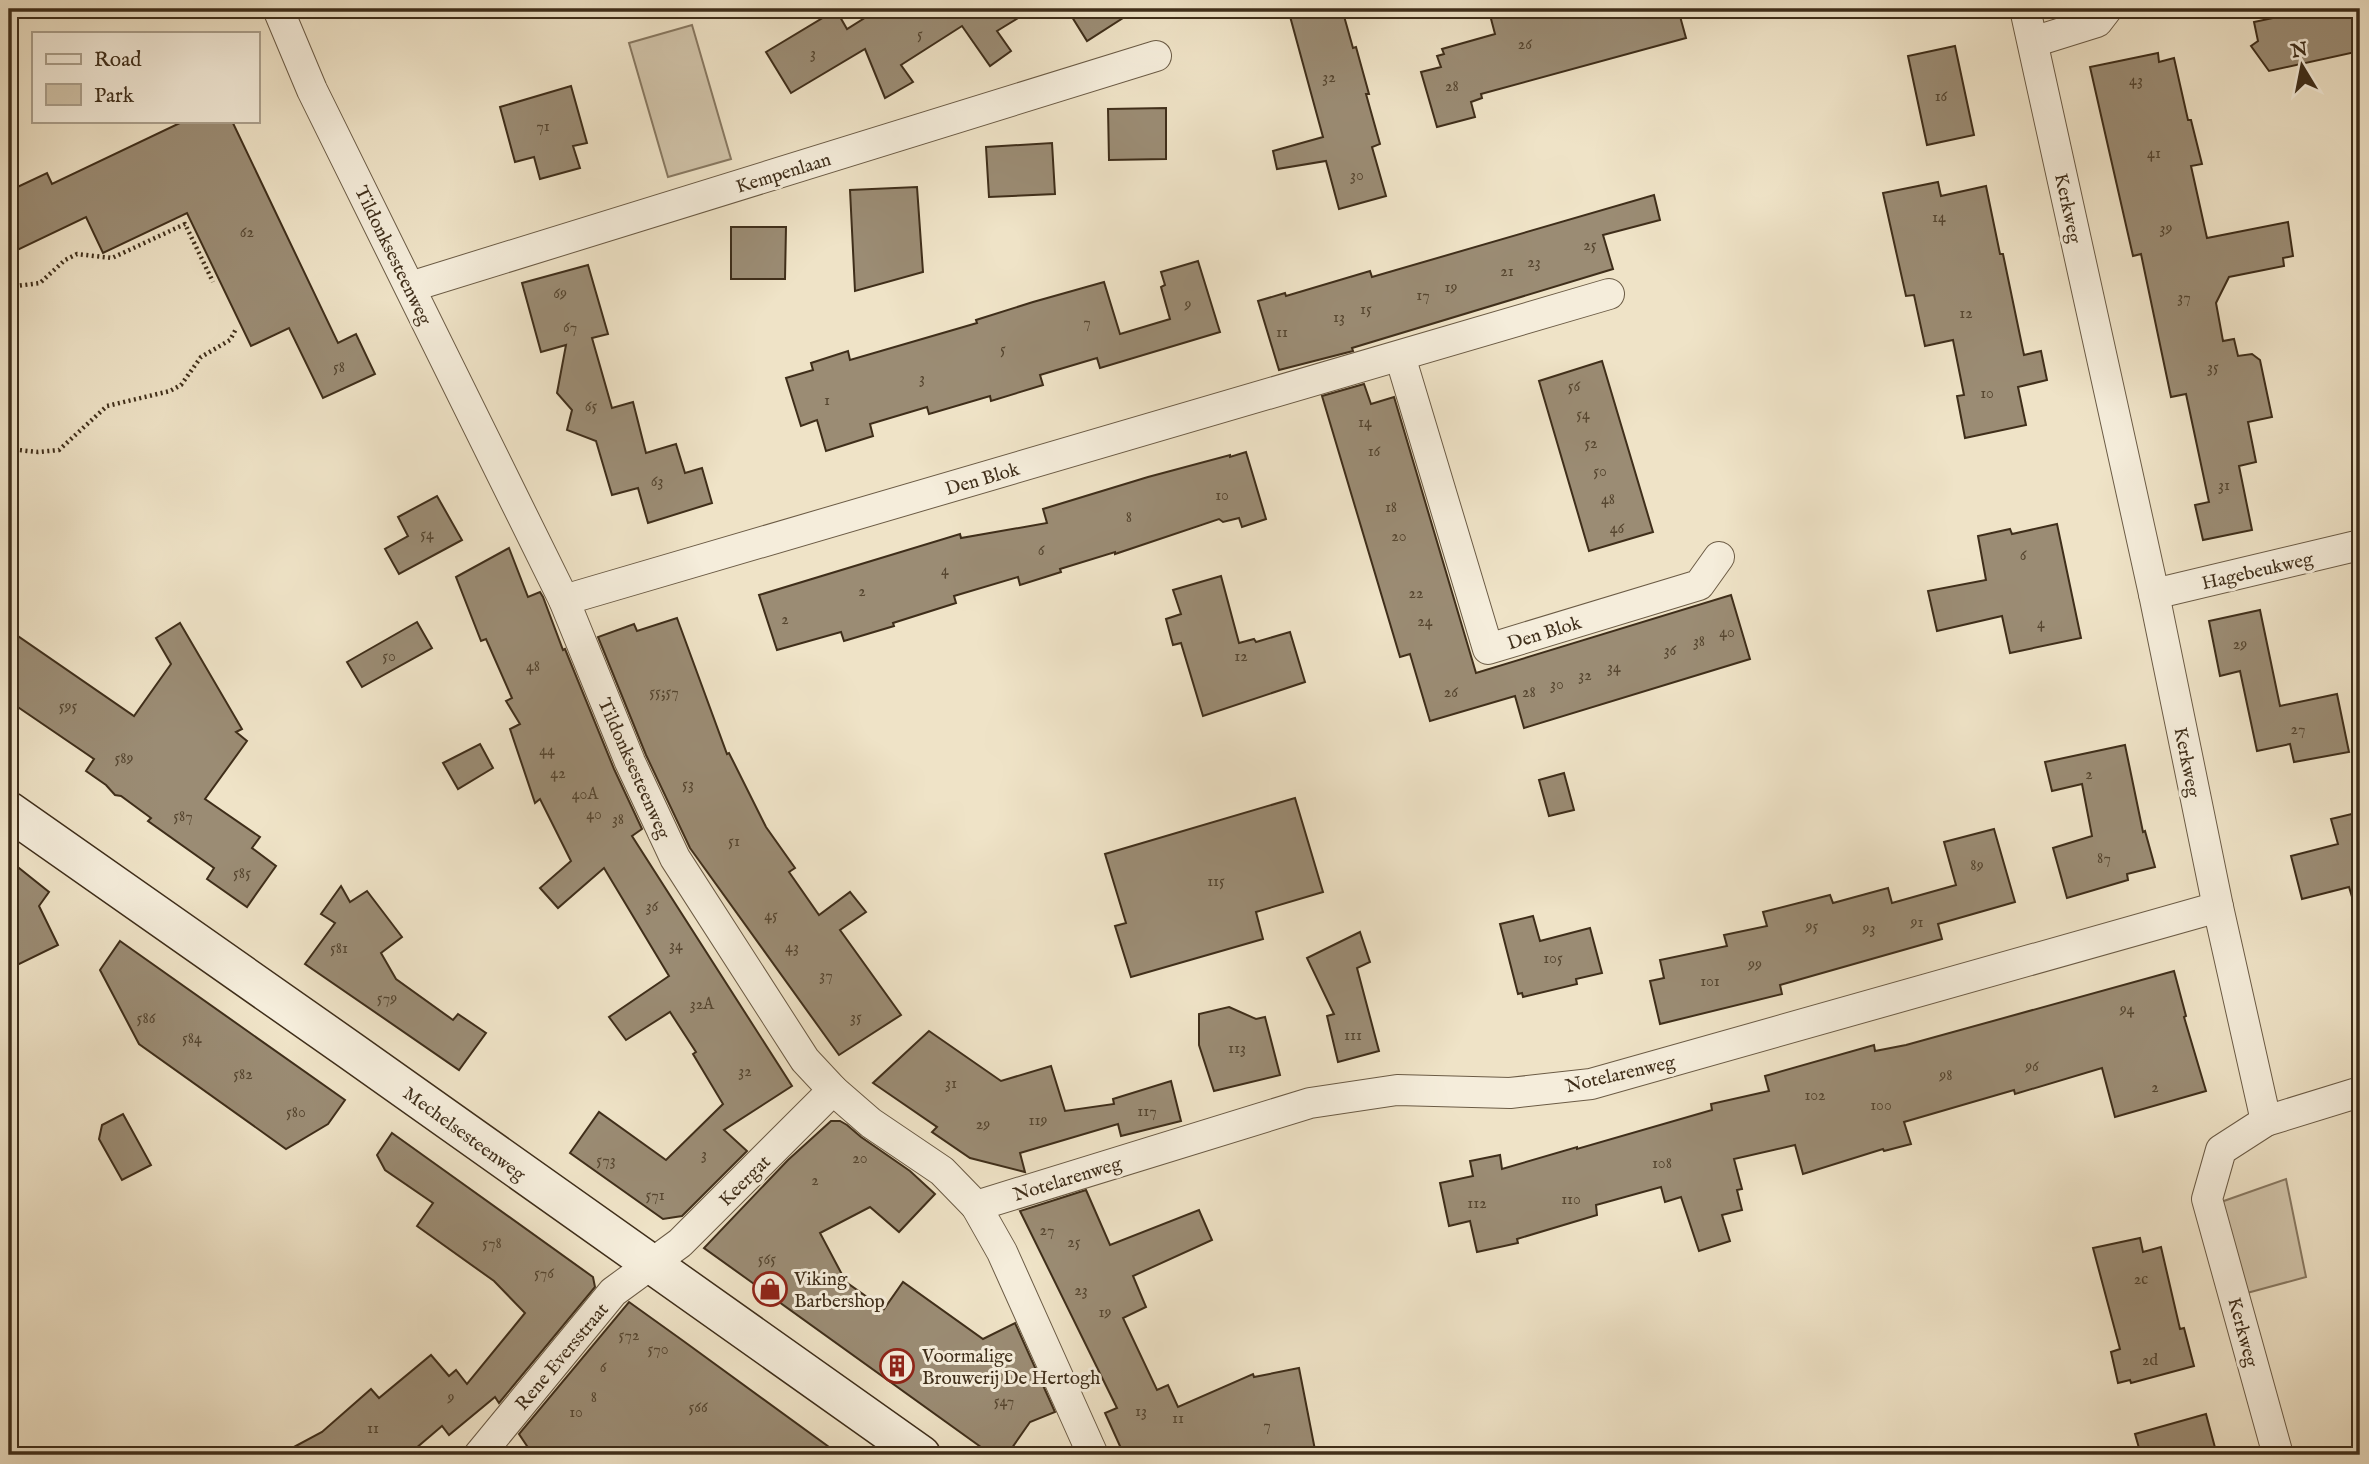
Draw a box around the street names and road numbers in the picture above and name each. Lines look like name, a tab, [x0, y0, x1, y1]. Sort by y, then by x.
street label: Kempenlaan	[733, 148, 834, 200]
street label: Kerkweg	[2048, 171, 2086, 246]
street label: Tildonksesteenweg	[348, 182, 437, 330]
street label: Den Blok	[943, 458, 1023, 502]
street label: Hagebeukweg	[2199, 547, 2316, 596]
street label: Den Blok	[1505, 611, 1585, 657]
street label: Tildonksesteenweg	[591, 694, 675, 844]
street label: Kerkweg	[2167, 725, 2205, 800]
street label: Notelarenweg	[1563, 1051, 1678, 1099]
street label: Mechelsesteenweg	[398, 1082, 530, 1188]
street label: Keergat	[715, 1150, 777, 1212]
street label: Notelarenweg	[1011, 1152, 1125, 1208]
street label: Kerkweg	[2221, 1295, 2263, 1370]
street label: Rene Eversstraat	[511, 1298, 615, 1416]

